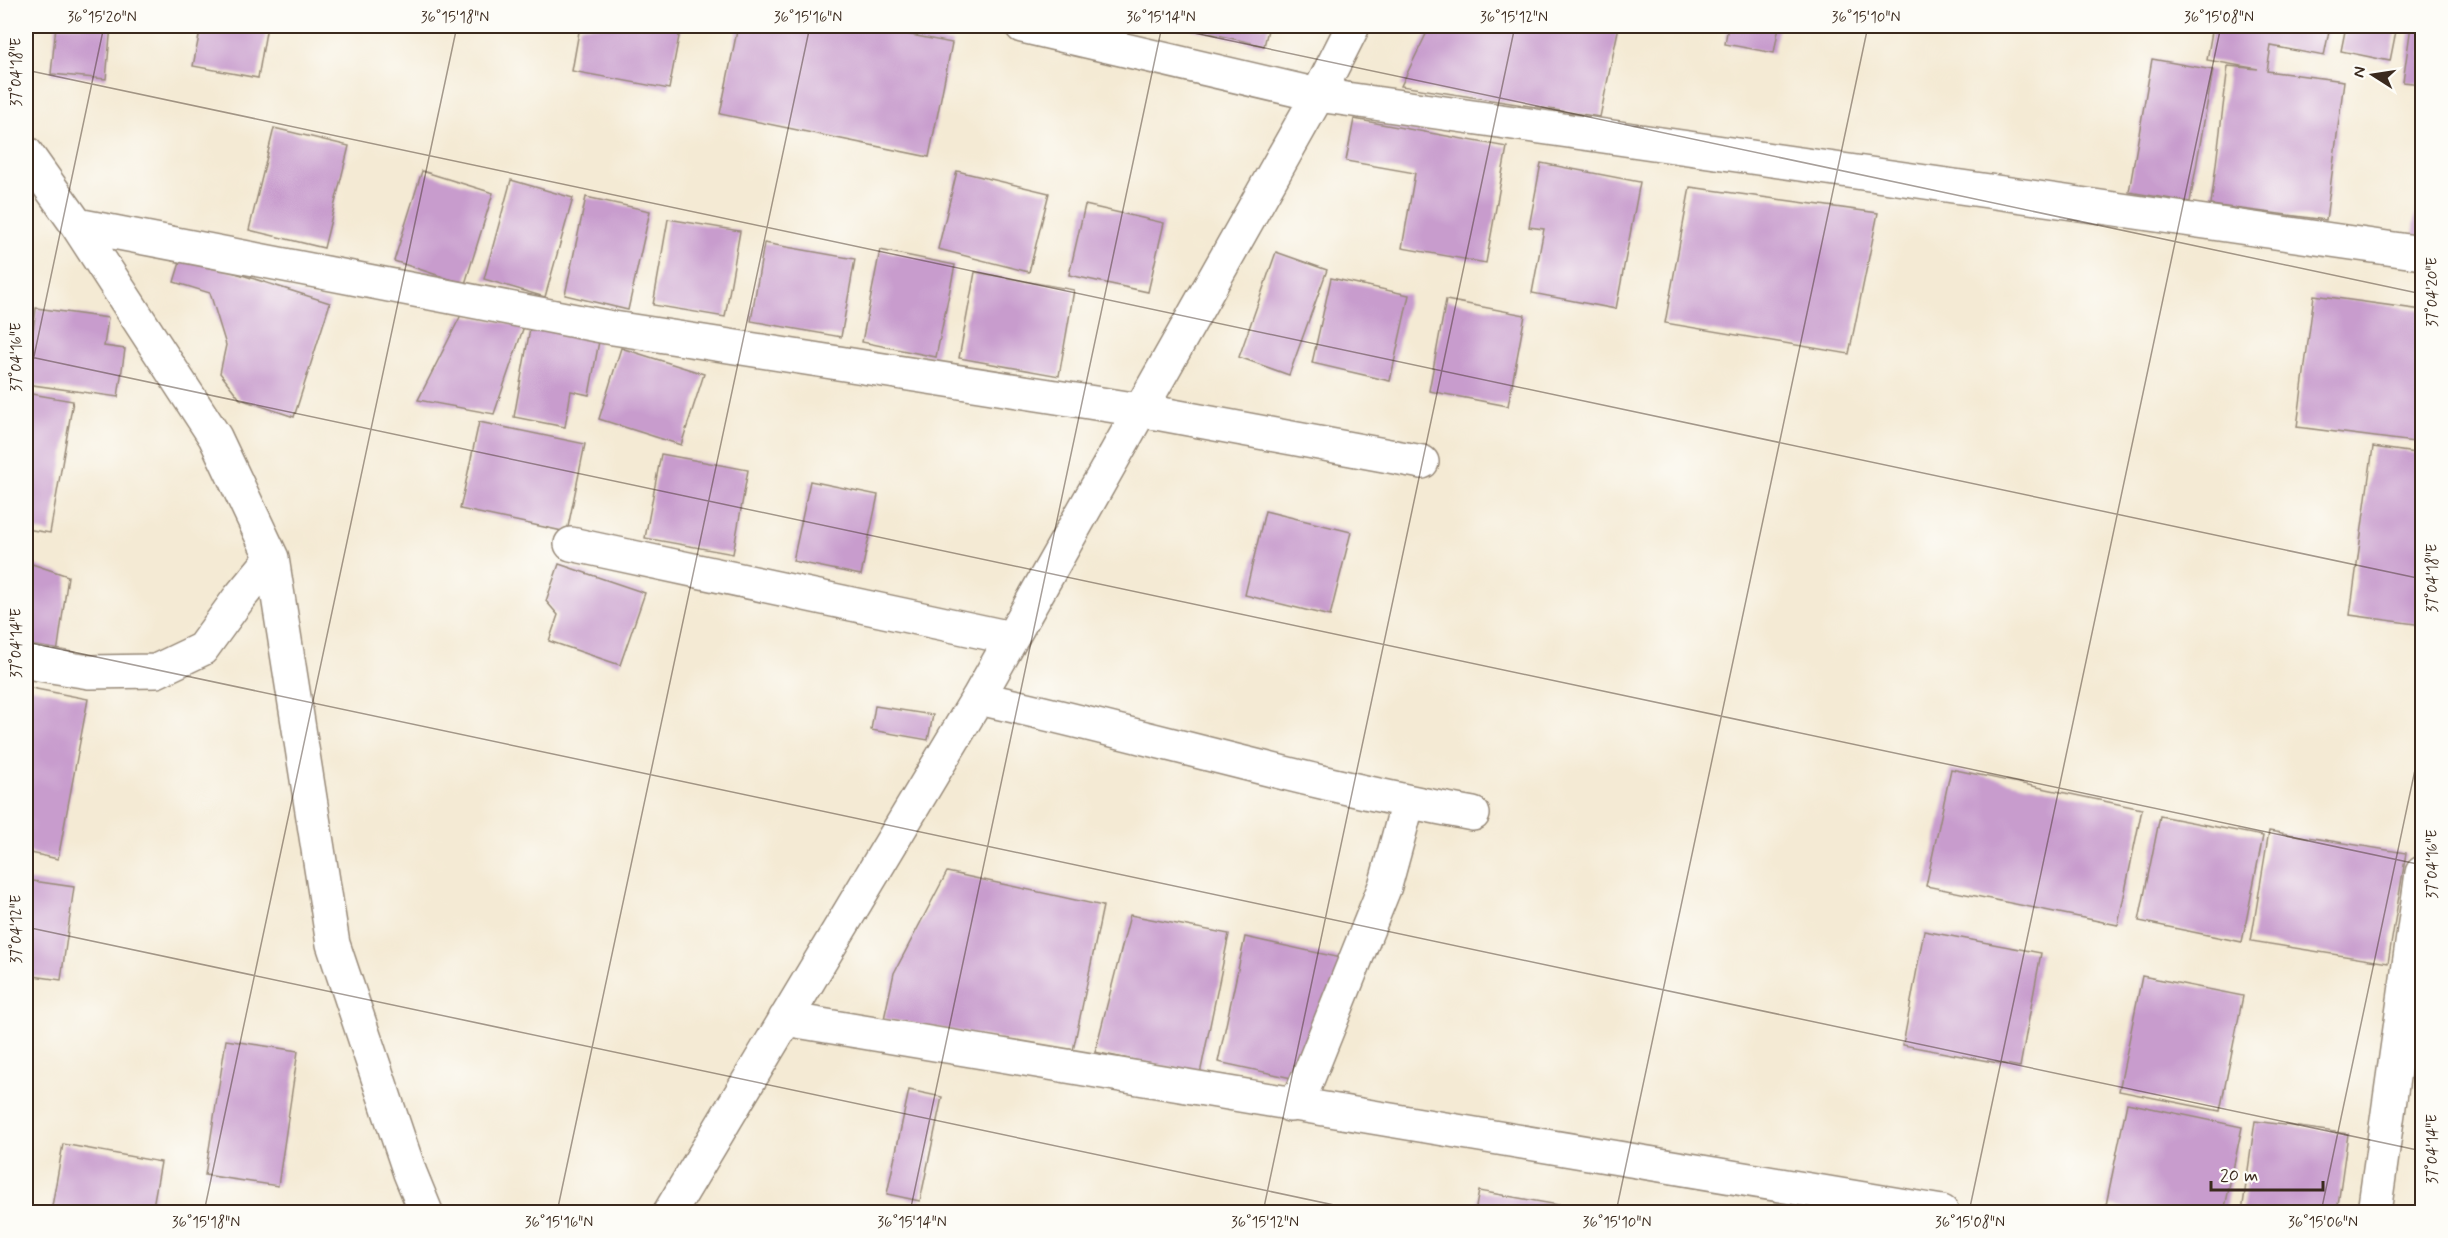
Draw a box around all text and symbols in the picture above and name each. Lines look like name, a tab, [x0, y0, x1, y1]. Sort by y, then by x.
text: 36°15'20"N	[67, 8, 137, 28]
text: 36°15'18"N	[421, 8, 489, 28]
text: 36°15'16"N	[774, 8, 842, 28]
text: 36°15'14"N	[1126, 8, 1196, 28]
text: 36°15'12"N	[1480, 8, 1548, 28]
text: 36°15'10"N	[1832, 8, 1900, 28]
text: 36°15'08"N	[2184, 8, 2254, 28]
text: 37°04'18"E	[7, 37, 27, 107]
north arrow	[2343, 45, 2403, 105]
text: N	[2348, 65, 2371, 80]
text: 37°04'20"E	[2423, 257, 2443, 327]
text: 37°04'16"E	[7, 322, 27, 392]
text: 37°04'18"E	[2423, 543, 2443, 613]
text: 37°04'14"E	[7, 608, 27, 678]
text: 37°04'16"E	[2423, 829, 2443, 899]
text: 37°04'12"E	[7, 894, 27, 963]
text: 37°04'14"E	[2423, 1114, 2443, 1184]
scale bar	[2211, 1154, 2324, 1192]
text: 20 m	[2220, 1164, 2258, 1188]
text: 36°15'18"N	[172, 1213, 240, 1233]
text: 36°15'16"N	[525, 1213, 593, 1233]
text: 36°15'14"N	[877, 1213, 947, 1233]
text: 36°15'12"N	[1231, 1213, 1299, 1233]
text: 36°15'10"N	[1583, 1213, 1651, 1233]
text: 36°15'08"N	[1935, 1213, 2005, 1233]
text: 36°15'06"N	[2288, 1213, 2358, 1233]

